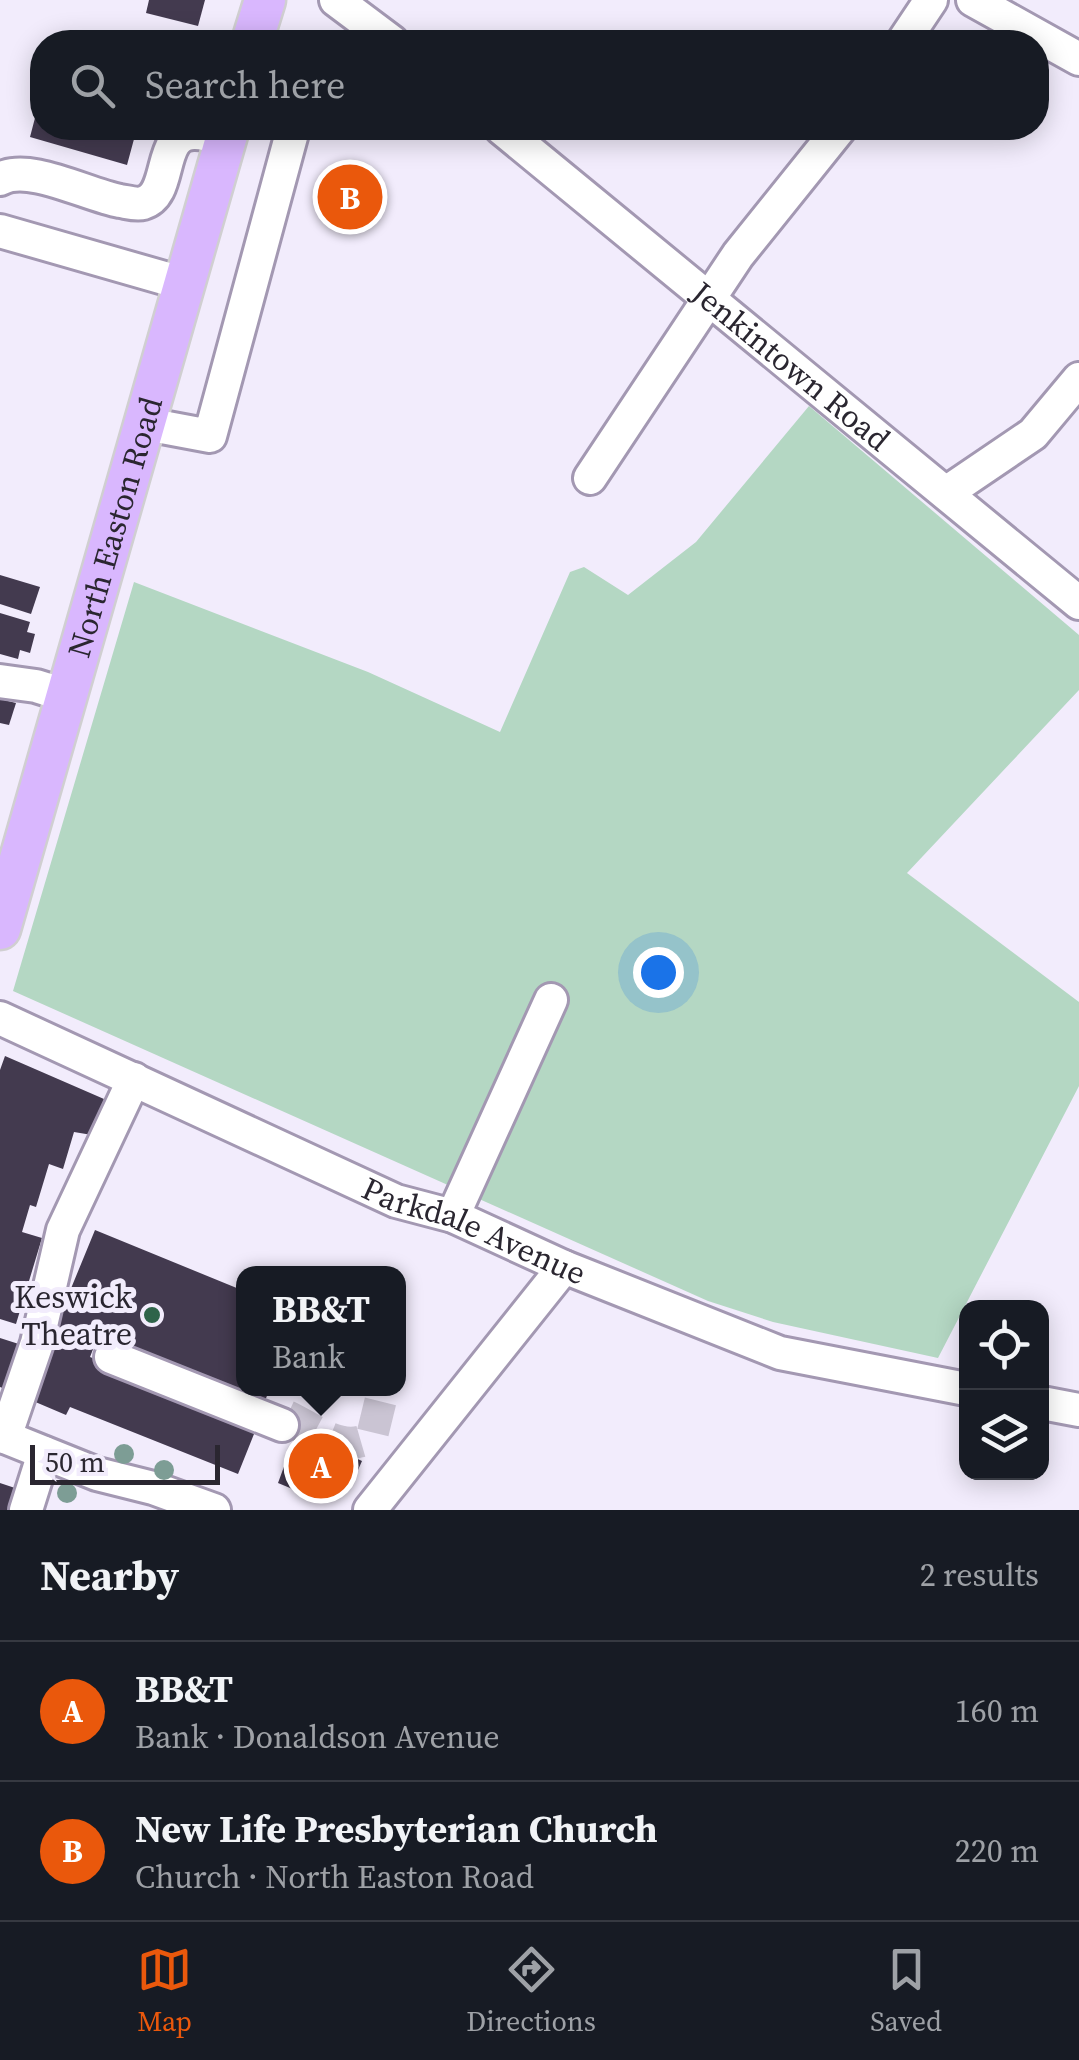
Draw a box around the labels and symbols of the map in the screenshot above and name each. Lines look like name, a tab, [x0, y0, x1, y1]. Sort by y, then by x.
pin: B	[318, 160, 382, 234]
street label: Jenkintown Road	[681, 271, 899, 461]
street label: North Easton Road	[57, 392, 173, 662]
your location	[633, 947, 684, 998]
street label: Parkdale Avenue	[355, 1166, 592, 1295]
place label: Keswick Theatre	[14, 1275, 132, 1356]
marker: Keswick Theatre	[141, 1304, 163, 1326]
pin: A	[288, 1428, 354, 1504]
scale bar	[30, 1440, 220, 1484]

